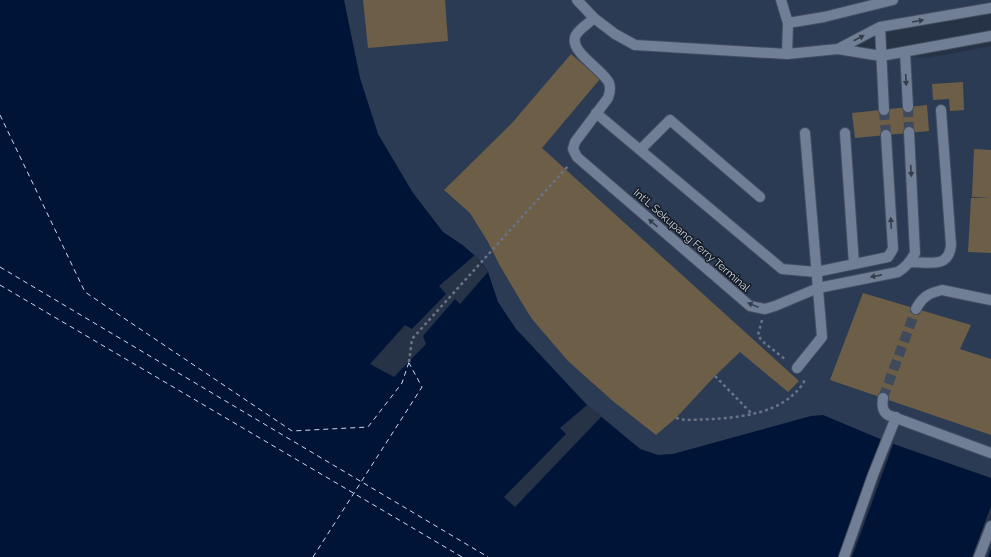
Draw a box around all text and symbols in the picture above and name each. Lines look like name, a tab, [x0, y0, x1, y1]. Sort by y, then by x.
one-way arrow	[912, 17, 924, 23]
one-way arrow	[853, 35, 864, 41]
one-way arrow	[903, 74, 910, 86]
one-way arrow	[908, 165, 915, 177]
street label: Int'L Sekupang Ferry Terminal	[631, 186, 753, 295]
one-way arrow	[888, 217, 895, 229]
one-way arrow	[648, 218, 658, 227]
one-way arrow	[870, 273, 882, 279]
one-way arrow	[746, 302, 758, 308]

